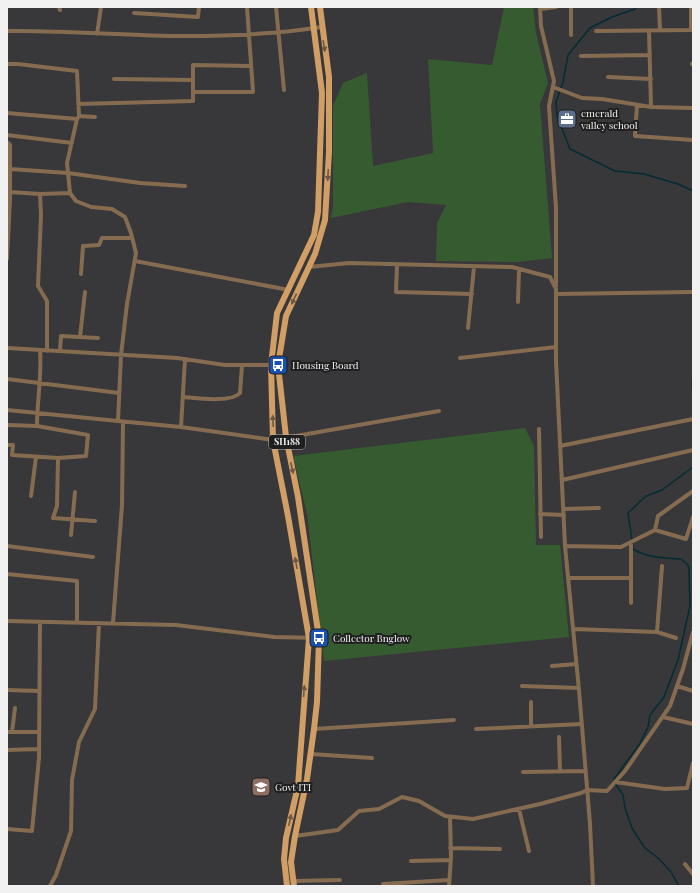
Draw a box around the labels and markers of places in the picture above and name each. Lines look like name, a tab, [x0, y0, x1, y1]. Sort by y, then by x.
place label: emerald valley school	[580, 106, 638, 132]
office icon: emerald valley school	[556, 108, 578, 130]
bus stop icon: Housing Board	[267, 354, 289, 376]
place label: Housing Board	[292, 358, 359, 372]
bus stop icon: Collector Bnglow	[308, 627, 330, 649]
place label: Collector Bnglow	[333, 631, 410, 645]
school or university icon: Govt ITI	[250, 776, 272, 798]
place label: Govt ITI	[275, 780, 311, 794]

